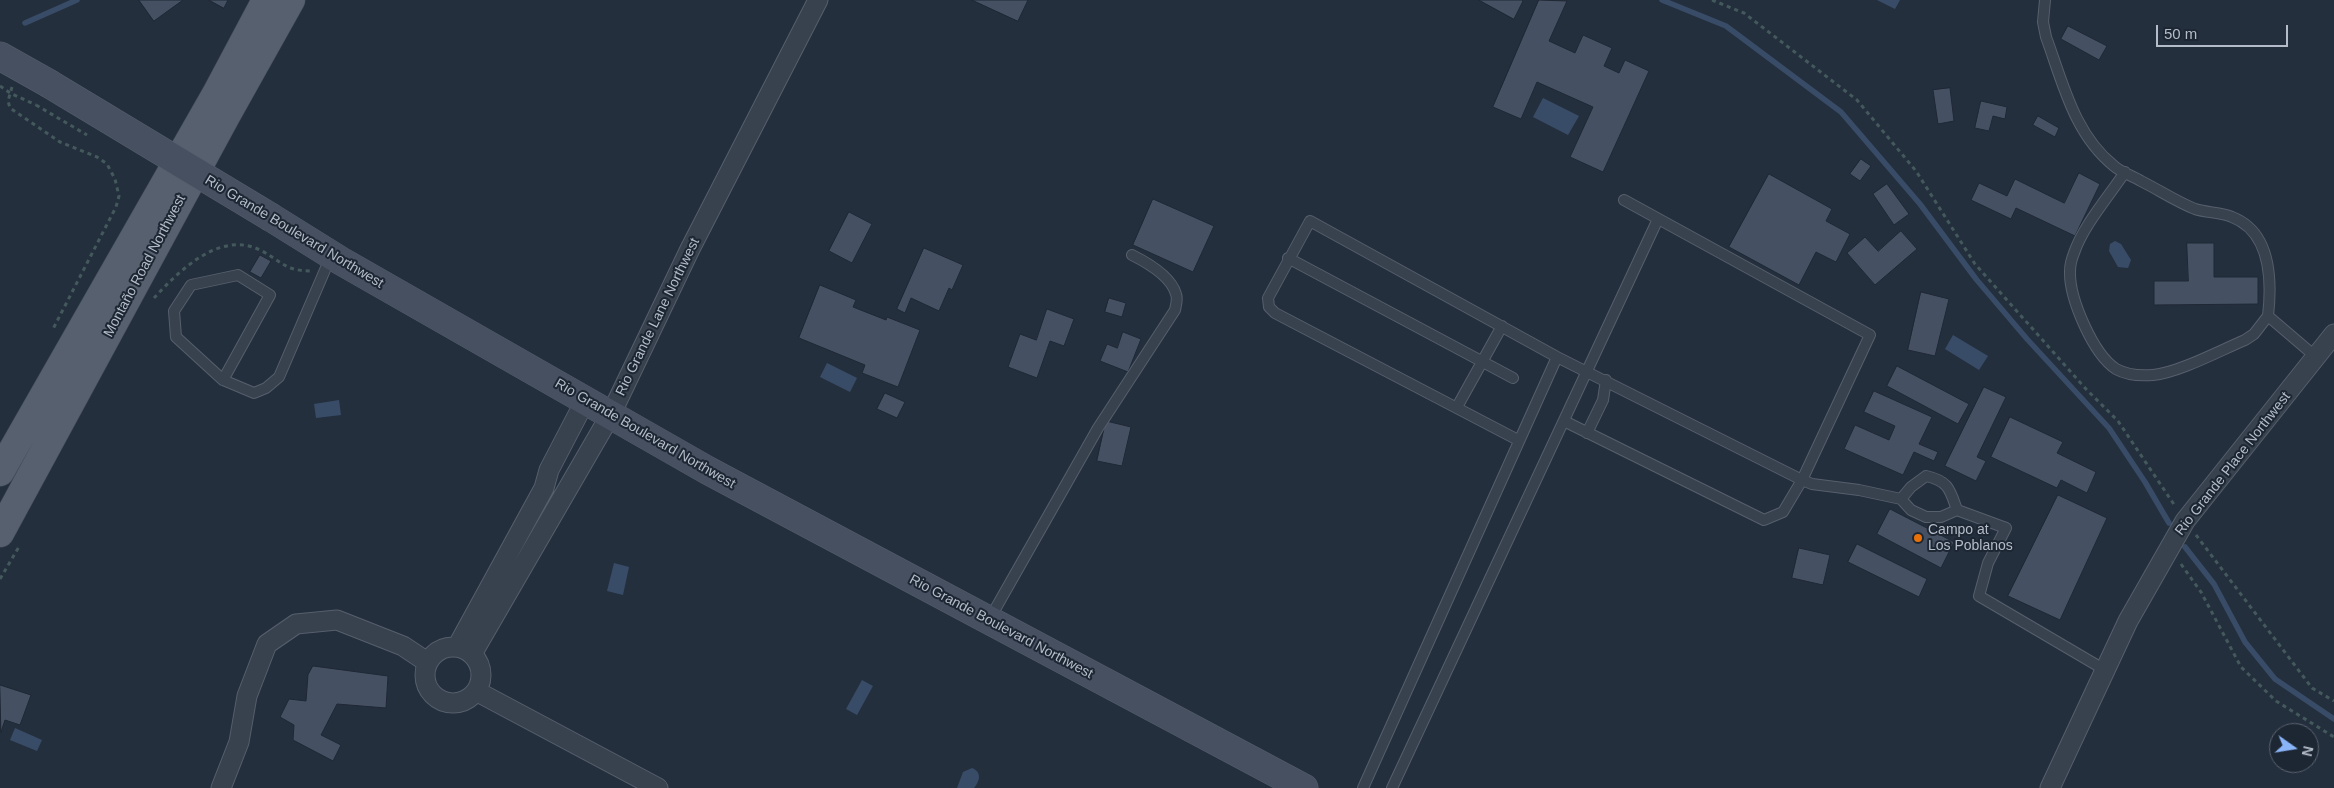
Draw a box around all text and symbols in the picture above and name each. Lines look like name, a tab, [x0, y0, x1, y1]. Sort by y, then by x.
scale bar	[2159, 15, 2292, 47]
text: 50 m	[2164, 25, 2197, 42]
street label: Rio Grande Boulevard Northwest	[202, 172, 386, 292]
street label: Montaño Road Northwest	[100, 192, 190, 340]
street label: Rio Grande Lane Northwest	[612, 235, 704, 399]
street label: Rio Grande Boulevard Northwest	[552, 375, 738, 493]
street label: Rio Grande Place Northwest	[2172, 389, 2294, 539]
place label: Campo at Los Poblanos	[1928, 522, 2013, 554]
marker: Campo at Los Poblanos	[1912, 532, 1924, 544]
street label: Rio Grande Boulevard Northwest	[906, 571, 1096, 683]
north arrow	[2269, 723, 2319, 773]
text: N	[2299, 744, 2317, 758]

